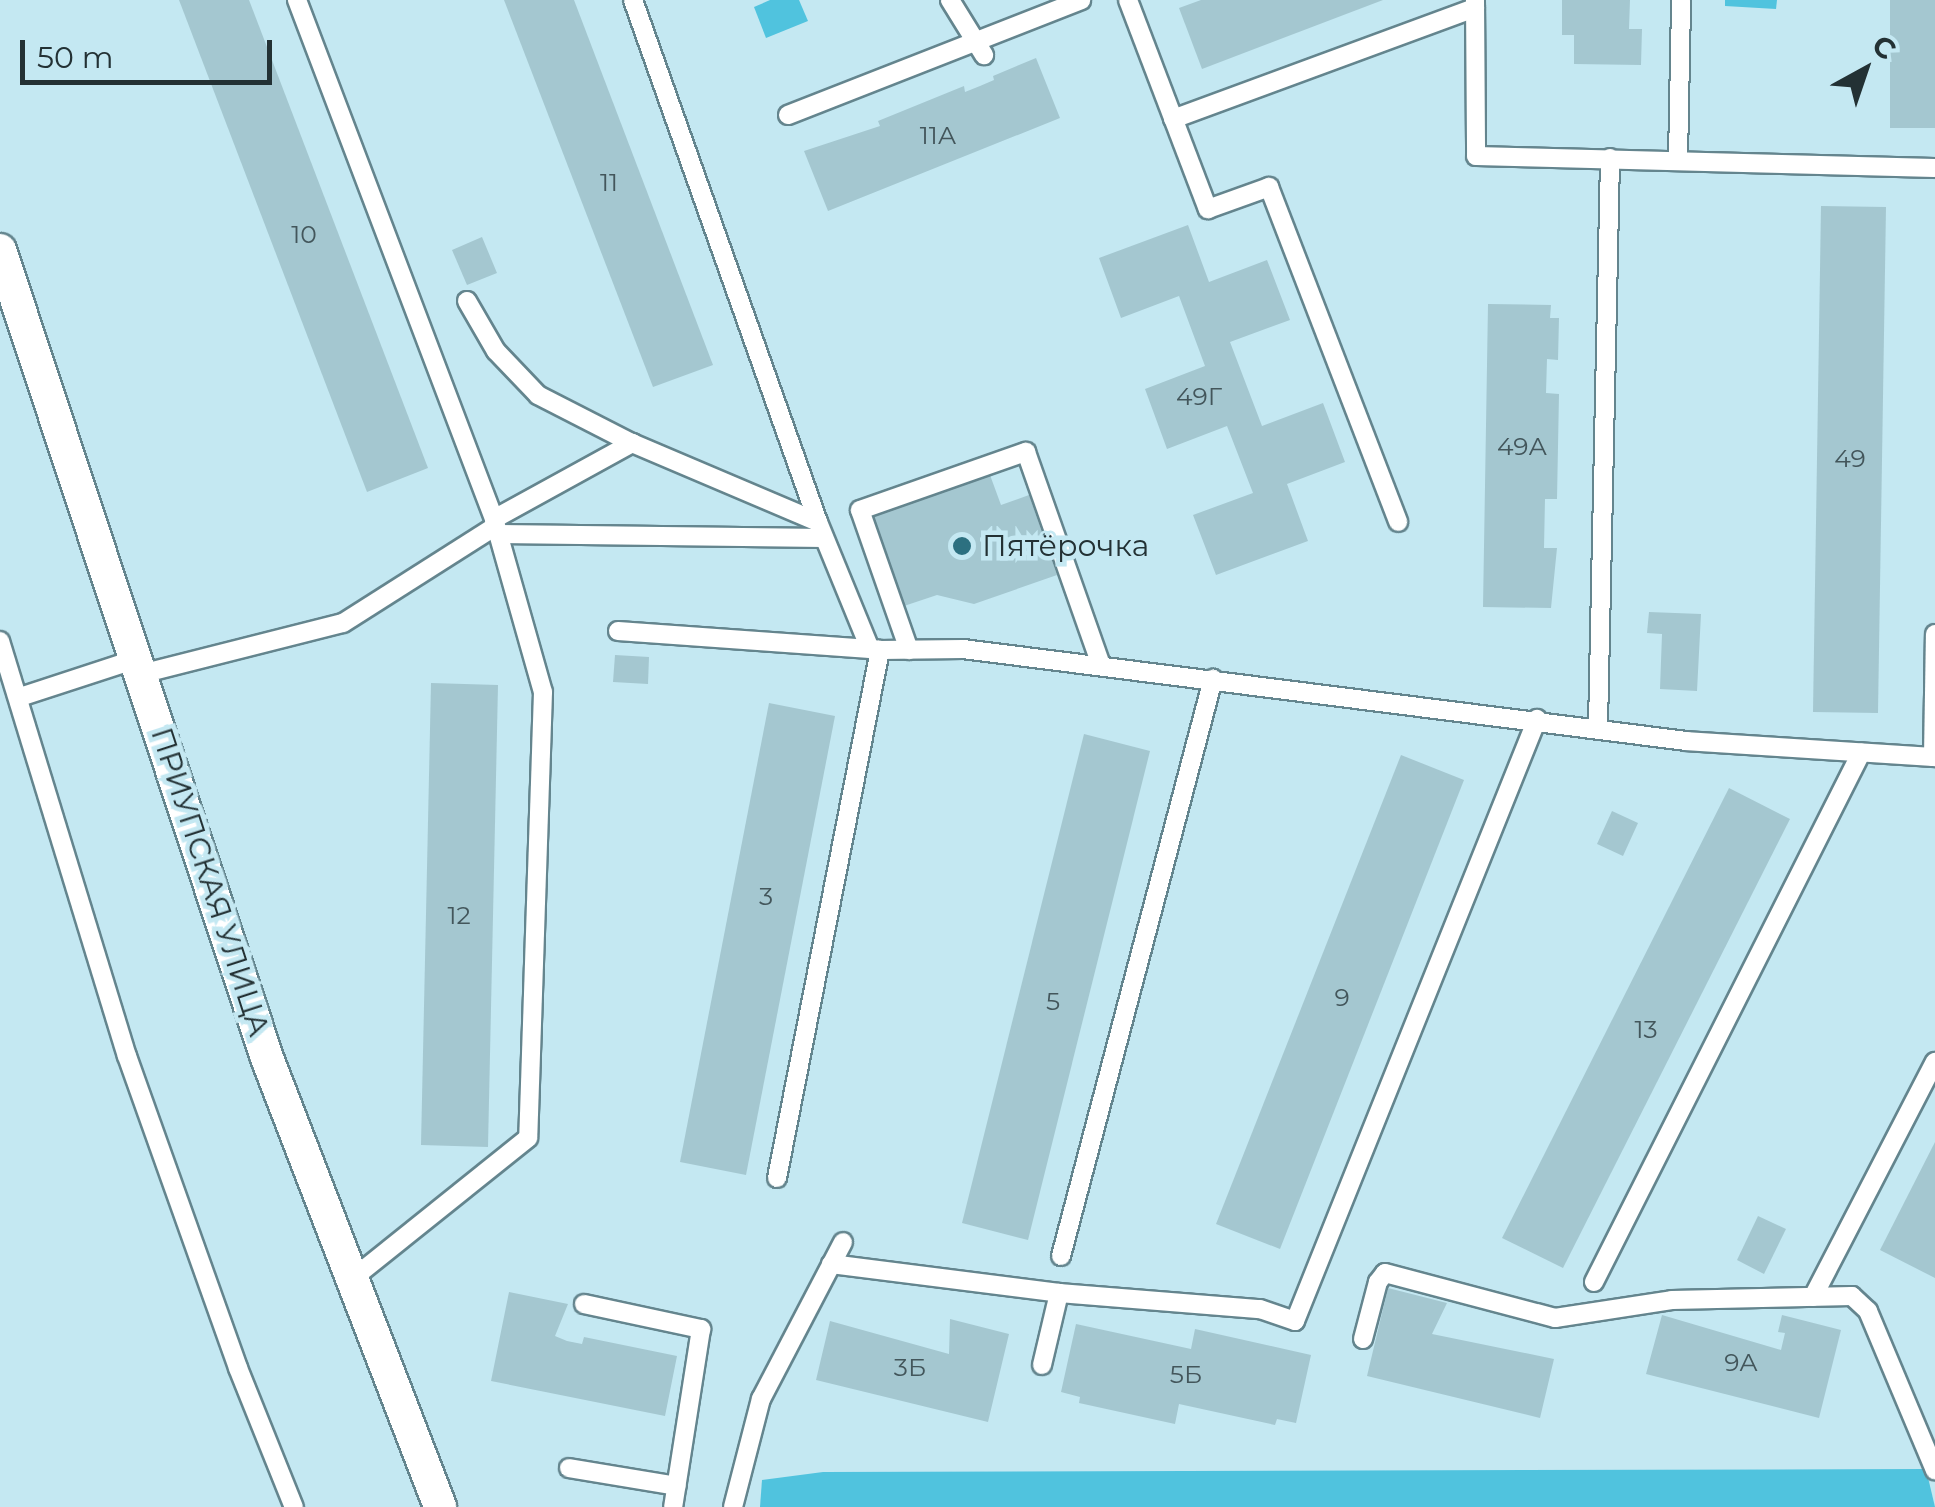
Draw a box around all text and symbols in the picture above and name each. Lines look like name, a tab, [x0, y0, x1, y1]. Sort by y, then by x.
scale bar	[25, 20, 278, 82]
north arrow	[1815, 20, 1915, 120]
text: С	[1866, 27, 1903, 67]
text: 50 m	[37, 39, 114, 76]
house number: 11А	[920, 120, 956, 150]
house number: 11	[600, 167, 618, 197]
house number: 10	[291, 219, 317, 249]
house number: 49Г	[1176, 381, 1222, 411]
house number: 49А	[1497, 431, 1547, 461]
house number: 49	[1834, 443, 1866, 473]
place label: Пятёрочка	[982, 528, 1149, 564]
marker: Пятёрочка	[951, 535, 973, 557]
street label: ПРИУПСКАЯ УЛИЦА	[143, 723, 277, 1041]
house number: 3	[759, 881, 773, 911]
house number: 12	[447, 900, 471, 930]
house number: 9	[1334, 982, 1350, 1012]
house number: 5	[1046, 986, 1060, 1016]
house number: 13	[1634, 1014, 1658, 1044]
house number: 9А	[1724, 1347, 1758, 1377]
house number: 3Б	[894, 1352, 926, 1382]
house number: 5Б	[1170, 1359, 1202, 1389]

